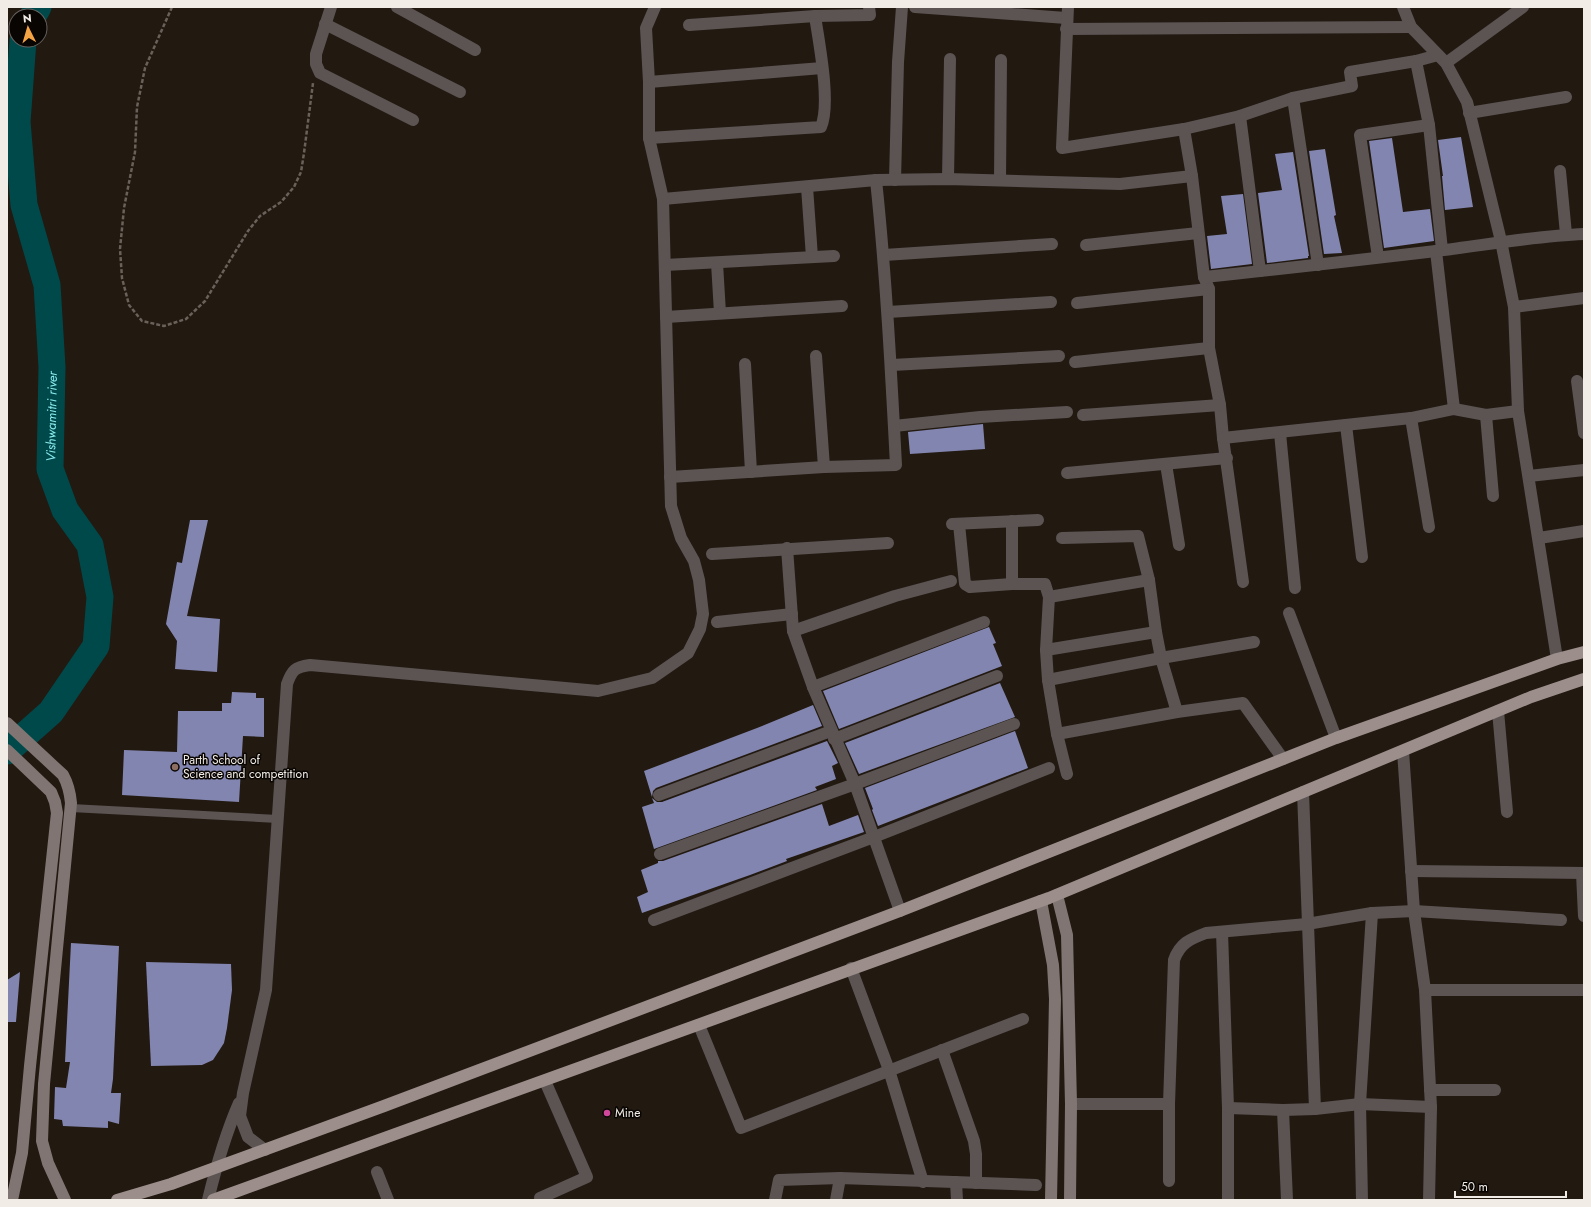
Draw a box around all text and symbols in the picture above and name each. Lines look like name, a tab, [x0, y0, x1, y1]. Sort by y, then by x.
north arrow	[8, 8, 48, 48]
text: N	[22, 10, 32, 26]
water label: Vishwamitri river	[41, 370, 62, 462]
place label: Parth School of Science and competition	[183, 751, 308, 783]
marker: Parth School of Science and competition	[170, 762, 180, 772]
place label: Mine	[615, 1104, 640, 1122]
marker: Mine	[602, 1108, 612, 1118]
scale bar	[1455, 1173, 1566, 1199]
text: 50 m	[1461, 1178, 1488, 1196]

